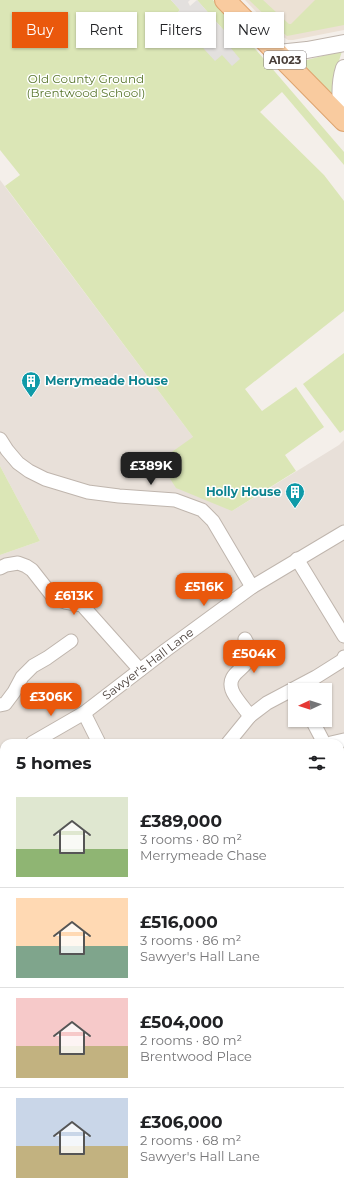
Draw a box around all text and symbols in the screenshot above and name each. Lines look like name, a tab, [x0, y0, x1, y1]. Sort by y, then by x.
chip: Buy	[12, 12, 68, 48]
chip: Rent	[76, 12, 137, 48]
chip: Filters	[145, 12, 216, 48]
chip: New	[224, 12, 284, 48]
road number: A1023	[264, 51, 306, 69]
park label: Old County Ground (Brentwood School)	[27, 71, 145, 100]
building icon: Merrymeade House	[20, 370, 42, 398]
place label: Merrymeade House	[45, 373, 168, 388]
pin: £389K	[123, 452, 179, 486]
text: £389K	[130, 457, 172, 473]
building icon: Holly House	[284, 481, 306, 509]
place label: Holly House	[206, 484, 281, 499]
pin: £516K	[176, 573, 232, 607]
text: £516K	[184, 578, 224, 594]
pin: £613K	[46, 582, 102, 616]
text: £613K	[55, 587, 93, 603]
street label: Sawyer's Hall Lane	[99, 624, 196, 703]
pin: £504K	[226, 640, 282, 674]
text: £504K	[232, 645, 276, 661]
pin: £306K	[23, 683, 79, 717]
north arrow	[288, 683, 332, 727]
map controls	[288, 683, 332, 727]
text: £306K	[30, 688, 72, 704]
icon: filters	[306, 752, 328, 774]
text: 5 homes	[16, 753, 92, 773]
text: £389,000	[140, 811, 222, 831]
icon: home	[48, 813, 96, 861]
text: 3 rooms · 80 m²	[140, 831, 242, 847]
text: Merrymeade Chase	[140, 847, 267, 863]
text: £516,000	[140, 912, 218, 932]
icon: home	[48, 914, 96, 962]
text: 3 rooms · 86 m²	[140, 932, 241, 948]
text: Sawyer's Hall Lane	[140, 948, 260, 964]
text: £504,000	[140, 1012, 224, 1032]
icon: home	[48, 1014, 96, 1062]
text: 2 rooms · 80 m²	[140, 1032, 242, 1048]
text: Brentwood Place	[140, 1048, 252, 1064]
text: £306,000	[140, 1112, 223, 1132]
icon: home	[48, 1114, 96, 1162]
text: 2 rooms · 68 m²	[140, 1132, 241, 1148]
text: Sawyer's Hall Lane	[140, 1148, 260, 1164]

